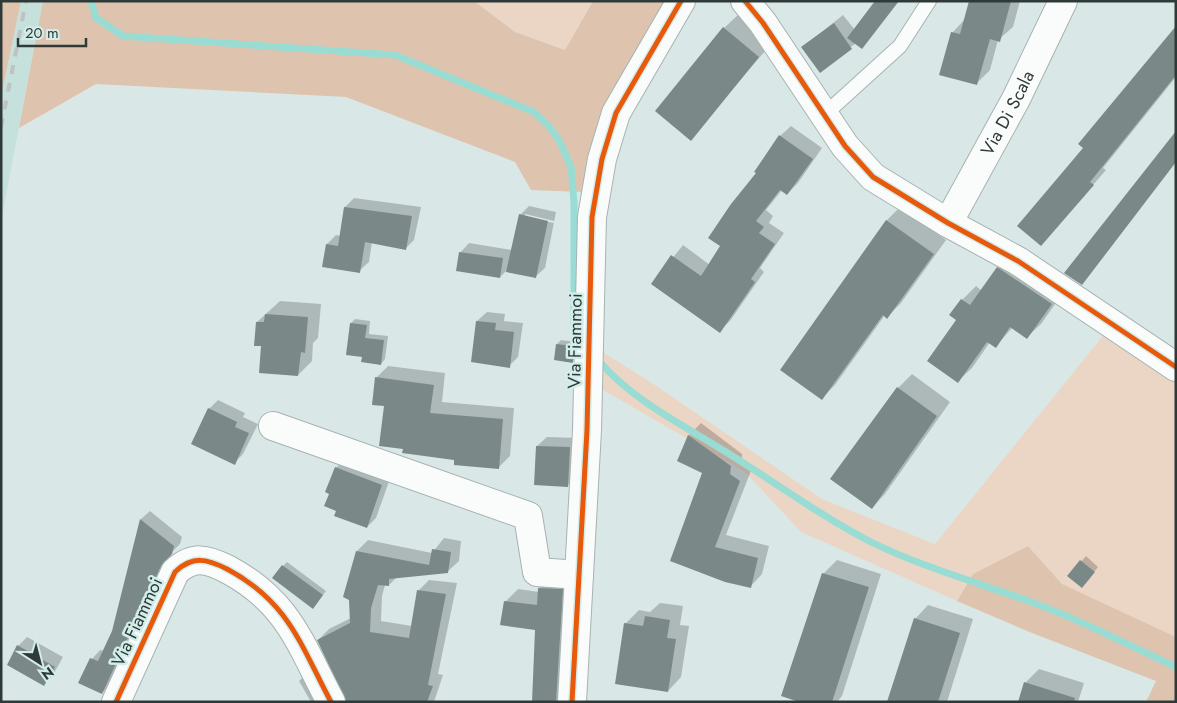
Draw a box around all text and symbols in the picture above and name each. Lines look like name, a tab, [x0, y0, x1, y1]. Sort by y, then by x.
scale bar	[18, 15, 85, 47]
text: 20 m	[25, 22, 59, 44]
street label: Via Di Scala	[974, 66, 1041, 160]
street label: Via Fiammoi	[561, 293, 589, 389]
street label: Via Fiammoi	[105, 573, 169, 671]
north arrow	[15, 638, 65, 688]
text: N	[37, 662, 58, 685]

